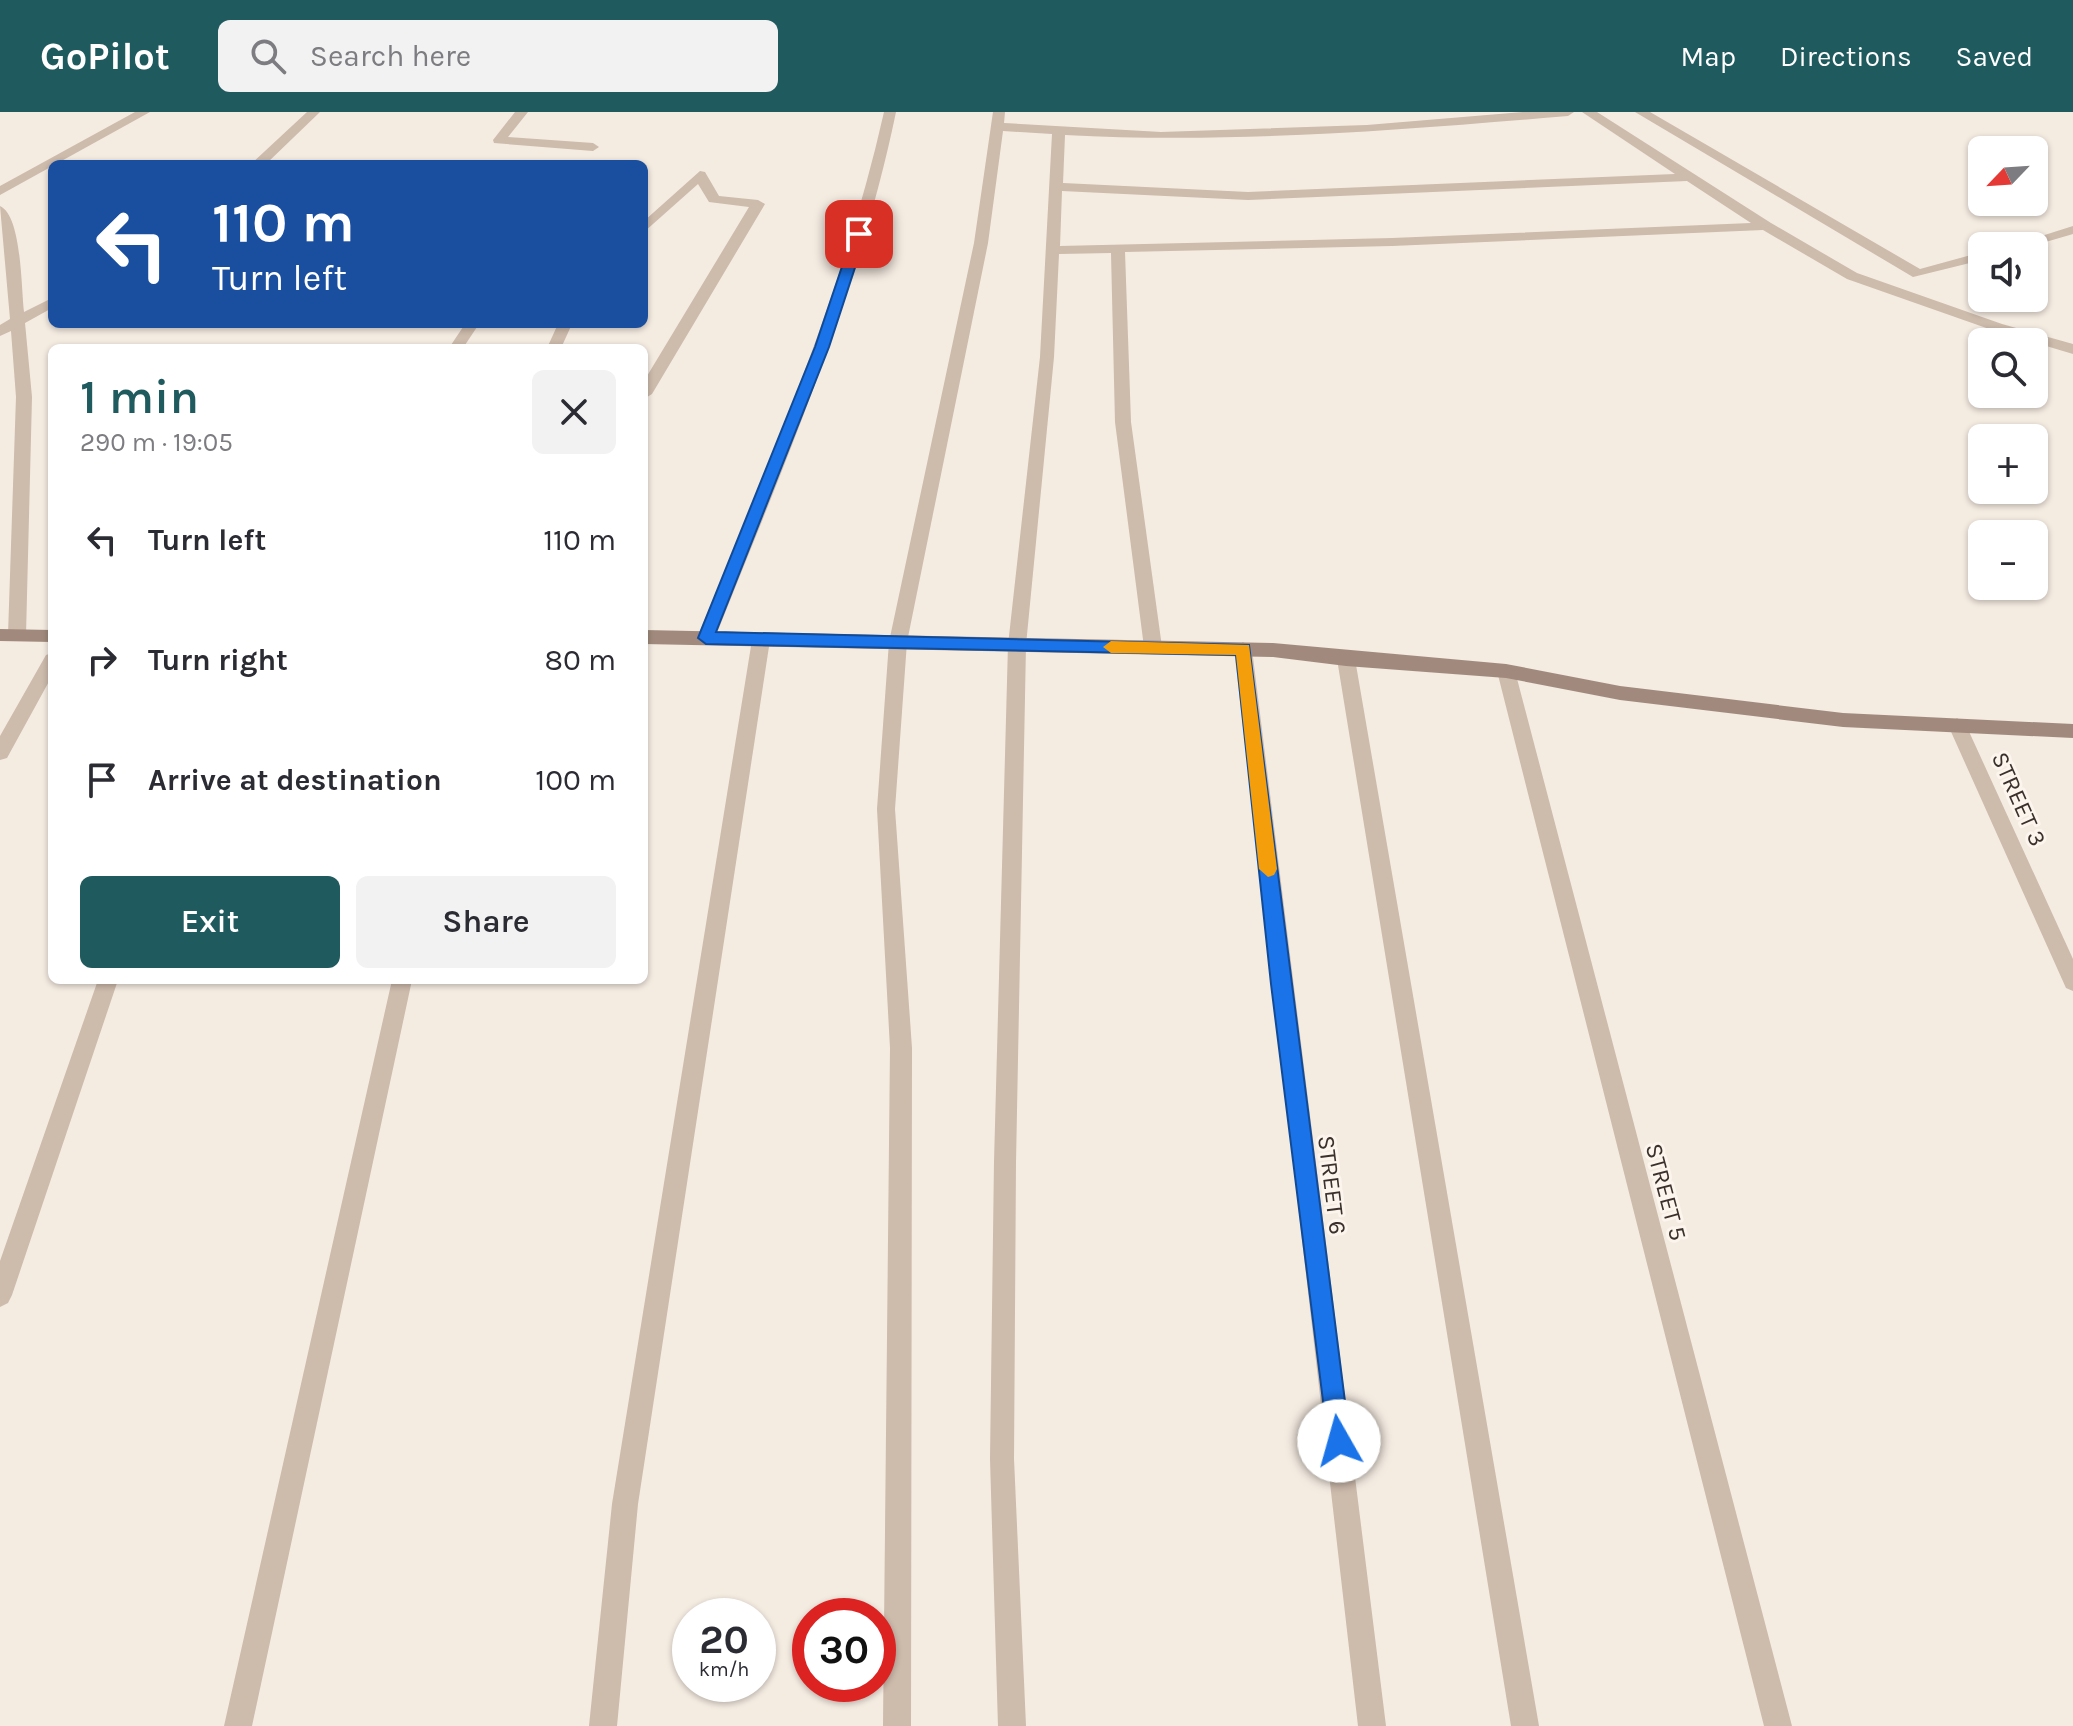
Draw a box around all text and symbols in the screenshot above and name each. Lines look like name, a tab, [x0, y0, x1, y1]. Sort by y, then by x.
search box	[218, 20, 778, 92]
text: GoPilot	[40, 34, 170, 79]
icon: search	[246, 34, 290, 78]
text: Search here	[310, 38, 471, 74]
text: Map	[1681, 40, 1736, 73]
text: Directions	[1780, 40, 1912, 73]
text: Saved	[1956, 40, 2033, 73]
north arrow	[1968, 136, 2048, 216]
map controls	[1968, 136, 2048, 600]
text: 110 m	[212, 190, 355, 255]
icon: left	[80, 192, 184, 296]
pin	[825, 200, 893, 268]
icon: arrive	[837, 212, 881, 256]
button: sound	[1968, 232, 2048, 312]
text: Turn left	[212, 257, 347, 299]
button: search	[1968, 328, 2048, 408]
text: 1 min	[80, 369, 199, 425]
button: close	[532, 370, 616, 454]
button: +	[1968, 424, 2048, 504]
text: 290 m · 19:05	[80, 427, 233, 458]
icon: left	[80, 518, 124, 562]
button: −	[1968, 520, 2048, 600]
text: Turn left	[148, 522, 266, 558]
text: 110 m	[543, 522, 616, 558]
icon: right	[80, 638, 124, 682]
text: Turn right	[148, 642, 288, 678]
text: 80 m	[545, 642, 616, 678]
street label: STREET 3	[1986, 748, 2052, 850]
icon: arrive	[80, 758, 124, 802]
text: Arrive at destination	[148, 762, 442, 798]
text: 100 m	[535, 762, 616, 798]
button: Exit	[80, 876, 340, 968]
button: Share	[356, 876, 616, 968]
street label: STREET 6	[1312, 1134, 1352, 1236]
street label: STREET 5	[1640, 1140, 1692, 1244]
position arrow	[1297, 1399, 1381, 1483]
speed limit sign: 30	[792, 1598, 896, 1702]
text: 20	[699, 1616, 749, 1663]
text: km/h	[699, 1658, 749, 1681]

